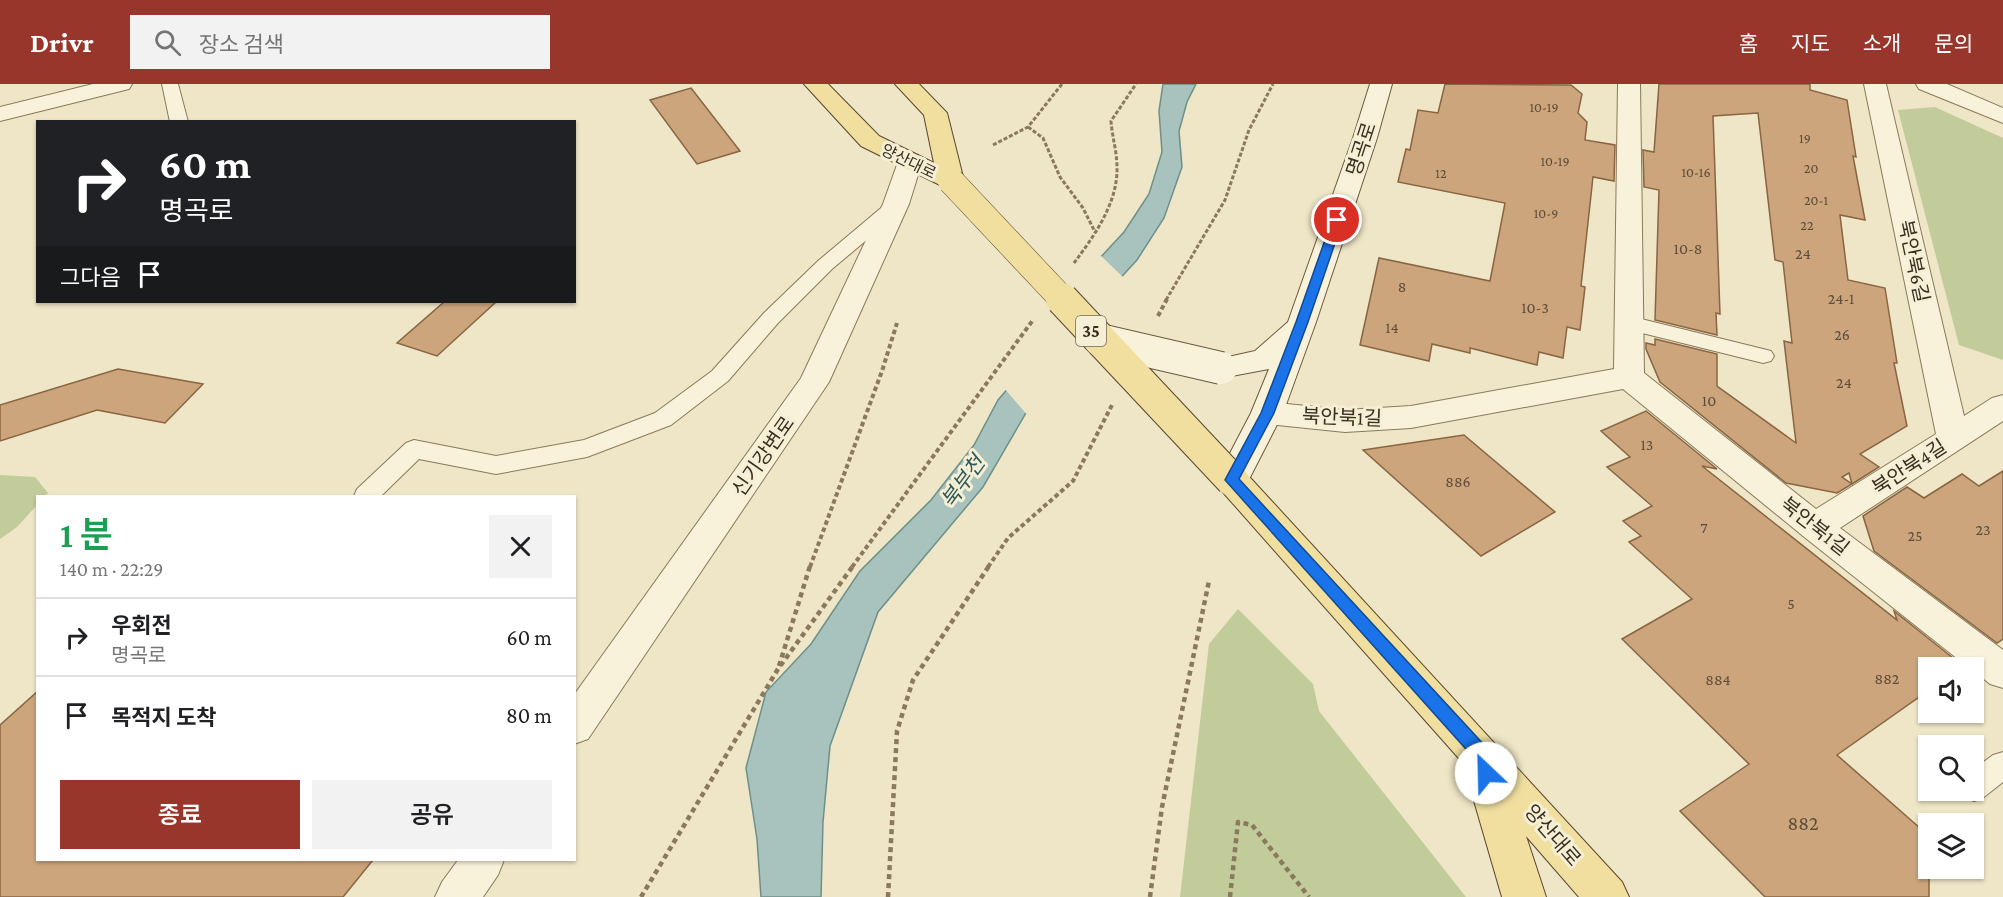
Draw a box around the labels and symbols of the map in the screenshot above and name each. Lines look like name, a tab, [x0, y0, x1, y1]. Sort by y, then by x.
house number: 10-19	[1529, 99, 1559, 115]
street label: 명곡로	[1342, 119, 1380, 179]
house number: 19	[1799, 130, 1811, 146]
street label: 양산대로	[879, 141, 939, 182]
house number: 10-19	[1540, 153, 1570, 169]
house number: 20	[1804, 160, 1818, 176]
house number: 10-16	[1681, 164, 1711, 180]
house number: 12	[1435, 165, 1447, 181]
house number: 20-1	[1804, 192, 1828, 208]
pin	[1311, 194, 1362, 245]
house number: 10-9	[1534, 205, 1558, 221]
house number: 22	[1800, 217, 1814, 233]
street label: 북안북6길	[1895, 218, 1933, 304]
house number: 10-8	[1674, 240, 1702, 257]
house number: 24	[1795, 245, 1811, 262]
house number: 8	[1398, 278, 1406, 295]
house number: 24-1	[1828, 290, 1854, 307]
house number: 10-3	[1521, 299, 1549, 316]
road number: 35	[1076, 316, 1106, 346]
house number: 14	[1385, 319, 1399, 336]
house number: 26	[1834, 326, 1850, 343]
house number: 24	[1836, 374, 1852, 391]
house number: 10	[1702, 392, 1716, 409]
street label: 북안북1길	[1302, 405, 1382, 429]
street label: 신기강변로	[728, 412, 798, 500]
street label: 북안북4길	[1868, 435, 1950, 499]
house number: 13	[1641, 436, 1653, 453]
water label: 북부천	[936, 449, 991, 513]
house number: 886	[1445, 473, 1471, 490]
street label: 북안북1길	[1777, 493, 1853, 559]
house number: 7	[1700, 519, 1708, 536]
house number: 23	[1975, 521, 1991, 538]
house number: 25	[1907, 527, 1923, 544]
house number: 5	[1787, 595, 1795, 612]
house number: 882	[1875, 670, 1900, 687]
house number: 884	[1705, 671, 1731, 688]
position arrow	[1454, 741, 1518, 805]
street label: 양산대로	[1521, 800, 1585, 870]
house number: 882	[1788, 812, 1818, 834]

